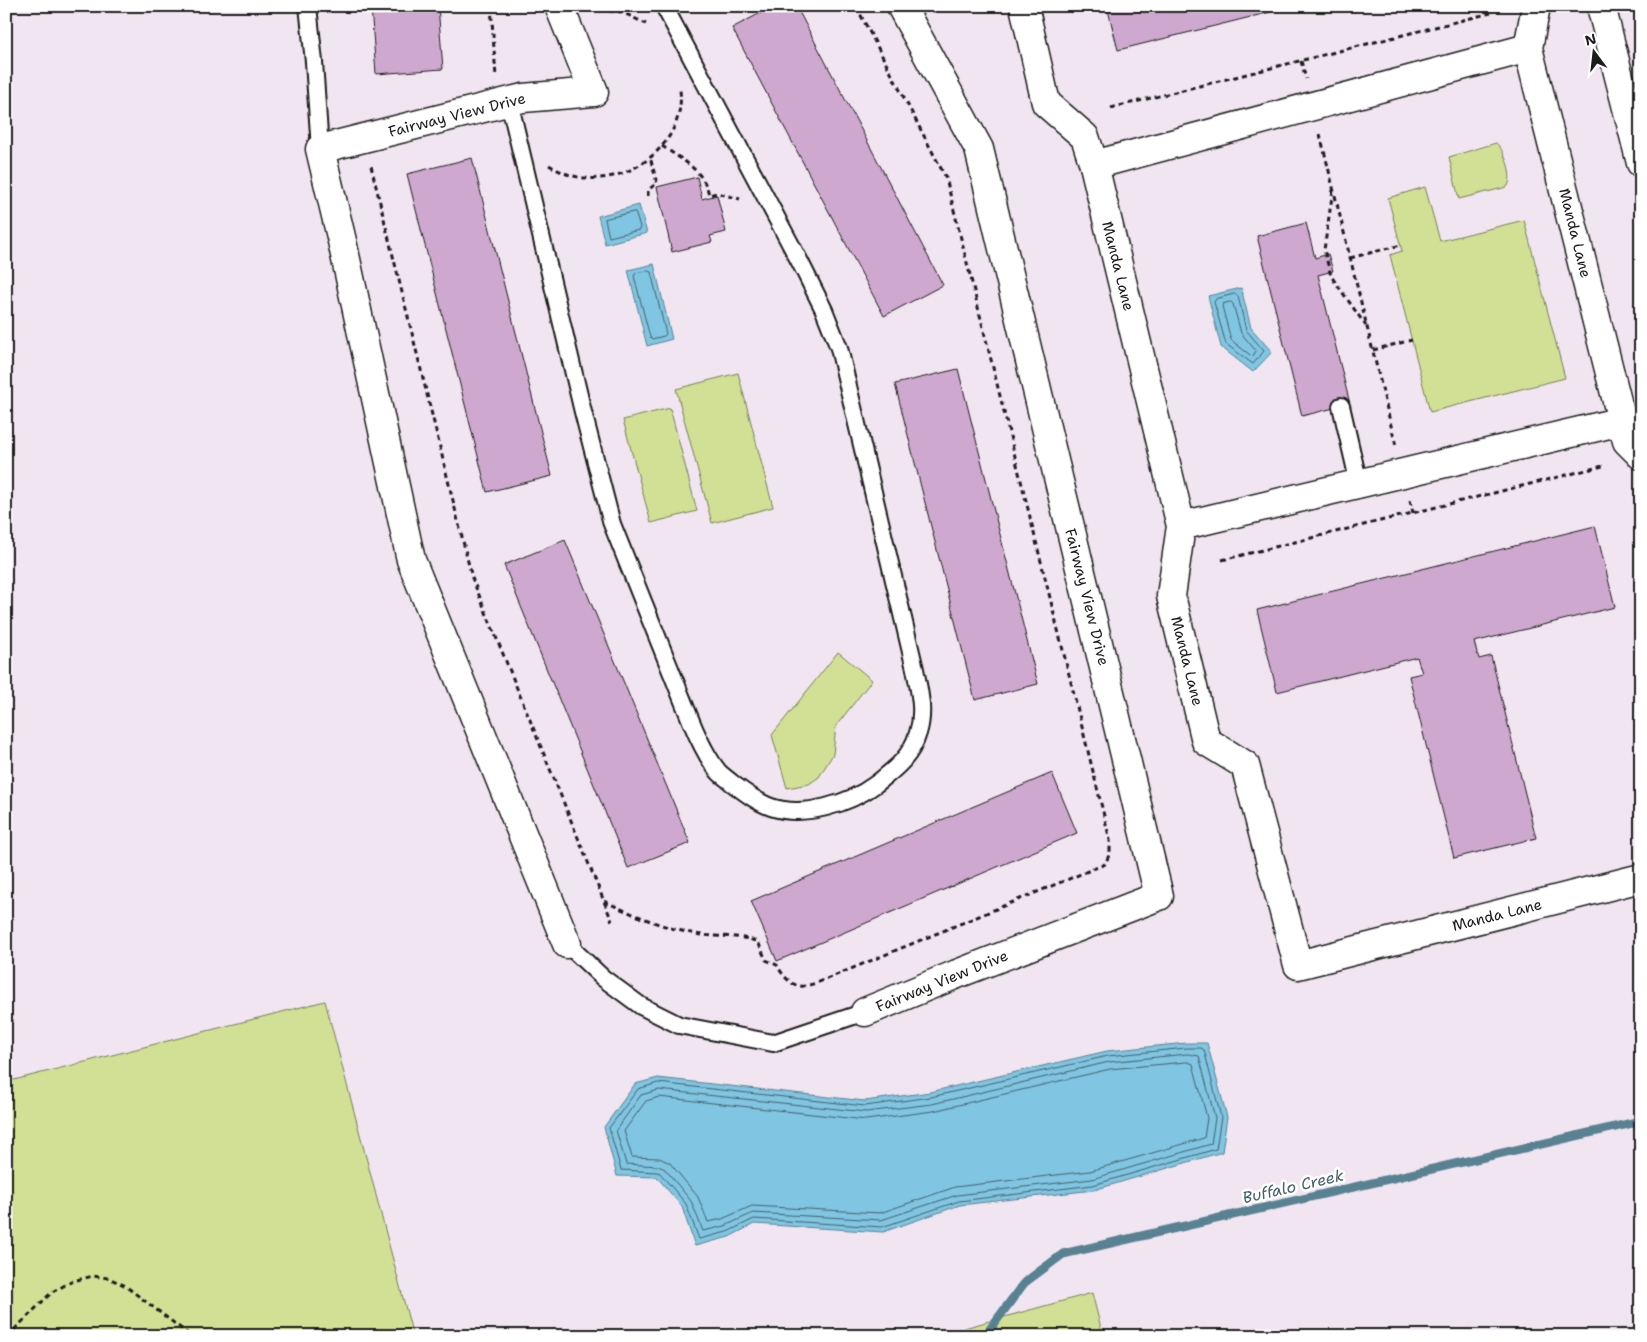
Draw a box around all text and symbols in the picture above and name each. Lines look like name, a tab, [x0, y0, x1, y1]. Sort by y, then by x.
north arrow	[1570, 28, 1620, 78]
text: N	[1583, 29, 1598, 50]
street label: Fairway View Drive	[386, 88, 528, 142]
street label: Manda Lane	[1554, 186, 1596, 280]
street label: Manda Lane	[1097, 219, 1139, 313]
street label: Fairway View Drive	[1060, 526, 1114, 668]
street label: Manda Lane	[1166, 614, 1208, 708]
street label: Manda Lane	[1450, 894, 1544, 936]
street label: Fairway View Drive	[873, 945, 1011, 1017]
water label: Buffalo Creek	[1241, 1165, 1346, 1208]

